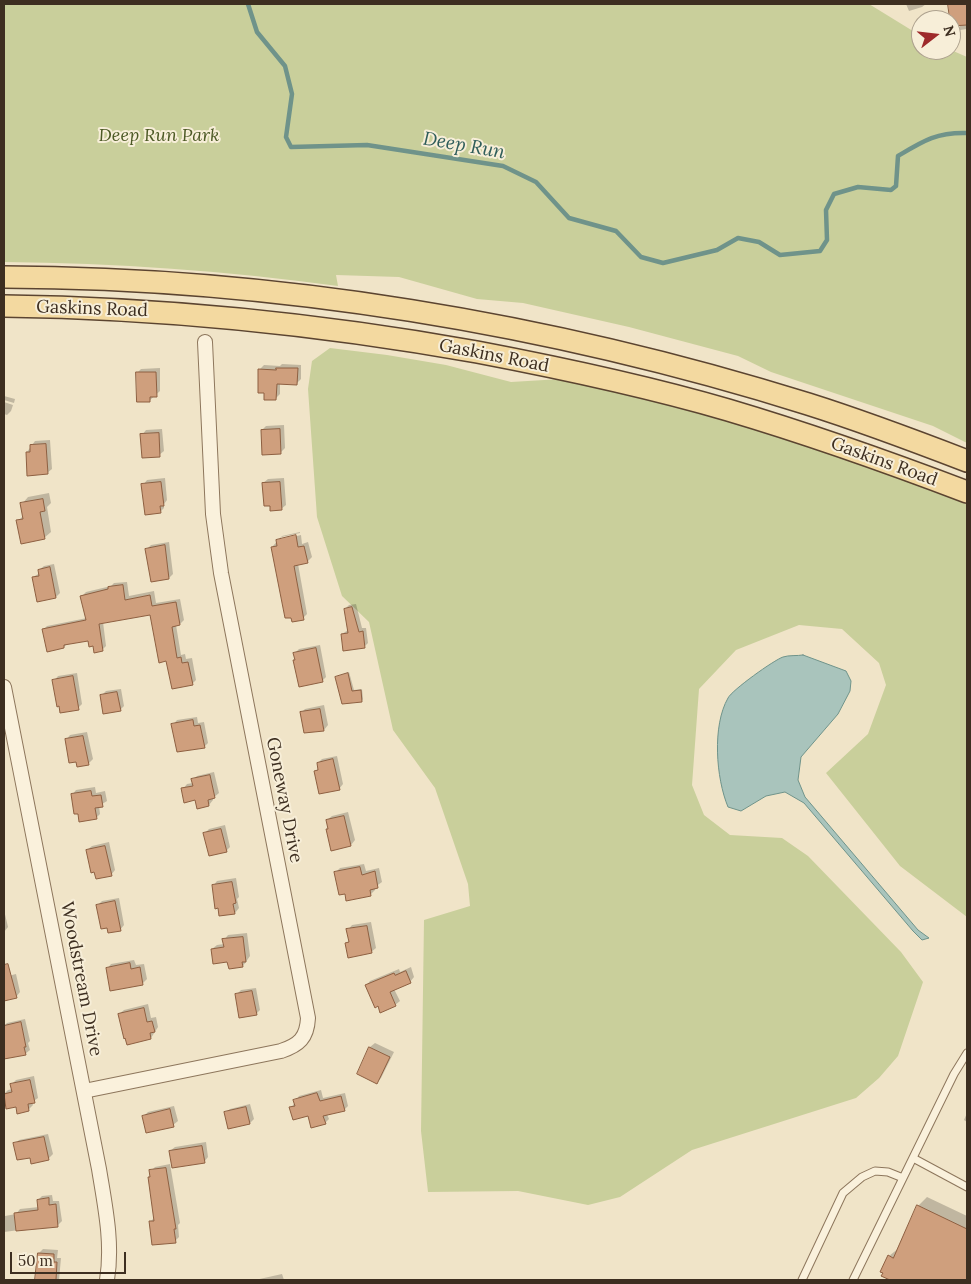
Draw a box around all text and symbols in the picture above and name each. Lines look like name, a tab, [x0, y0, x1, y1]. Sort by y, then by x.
north arrow	[911, 10, 961, 60]
text: N	[939, 23, 960, 39]
park label: Deep Run Park	[99, 125, 219, 147]
water label: Deep Run	[421, 128, 507, 164]
street label: Gaskins Road	[36, 296, 148, 322]
street label: Gaskins Road	[437, 335, 551, 377]
street label: Gaskins Road	[828, 433, 940, 491]
street label: Goneway Drive	[261, 735, 307, 865]
street label: Woodstream Drive	[55, 900, 107, 1058]
scale bar	[12, 1242, 129, 1274]
text: 50 m	[18, 1251, 53, 1270]

